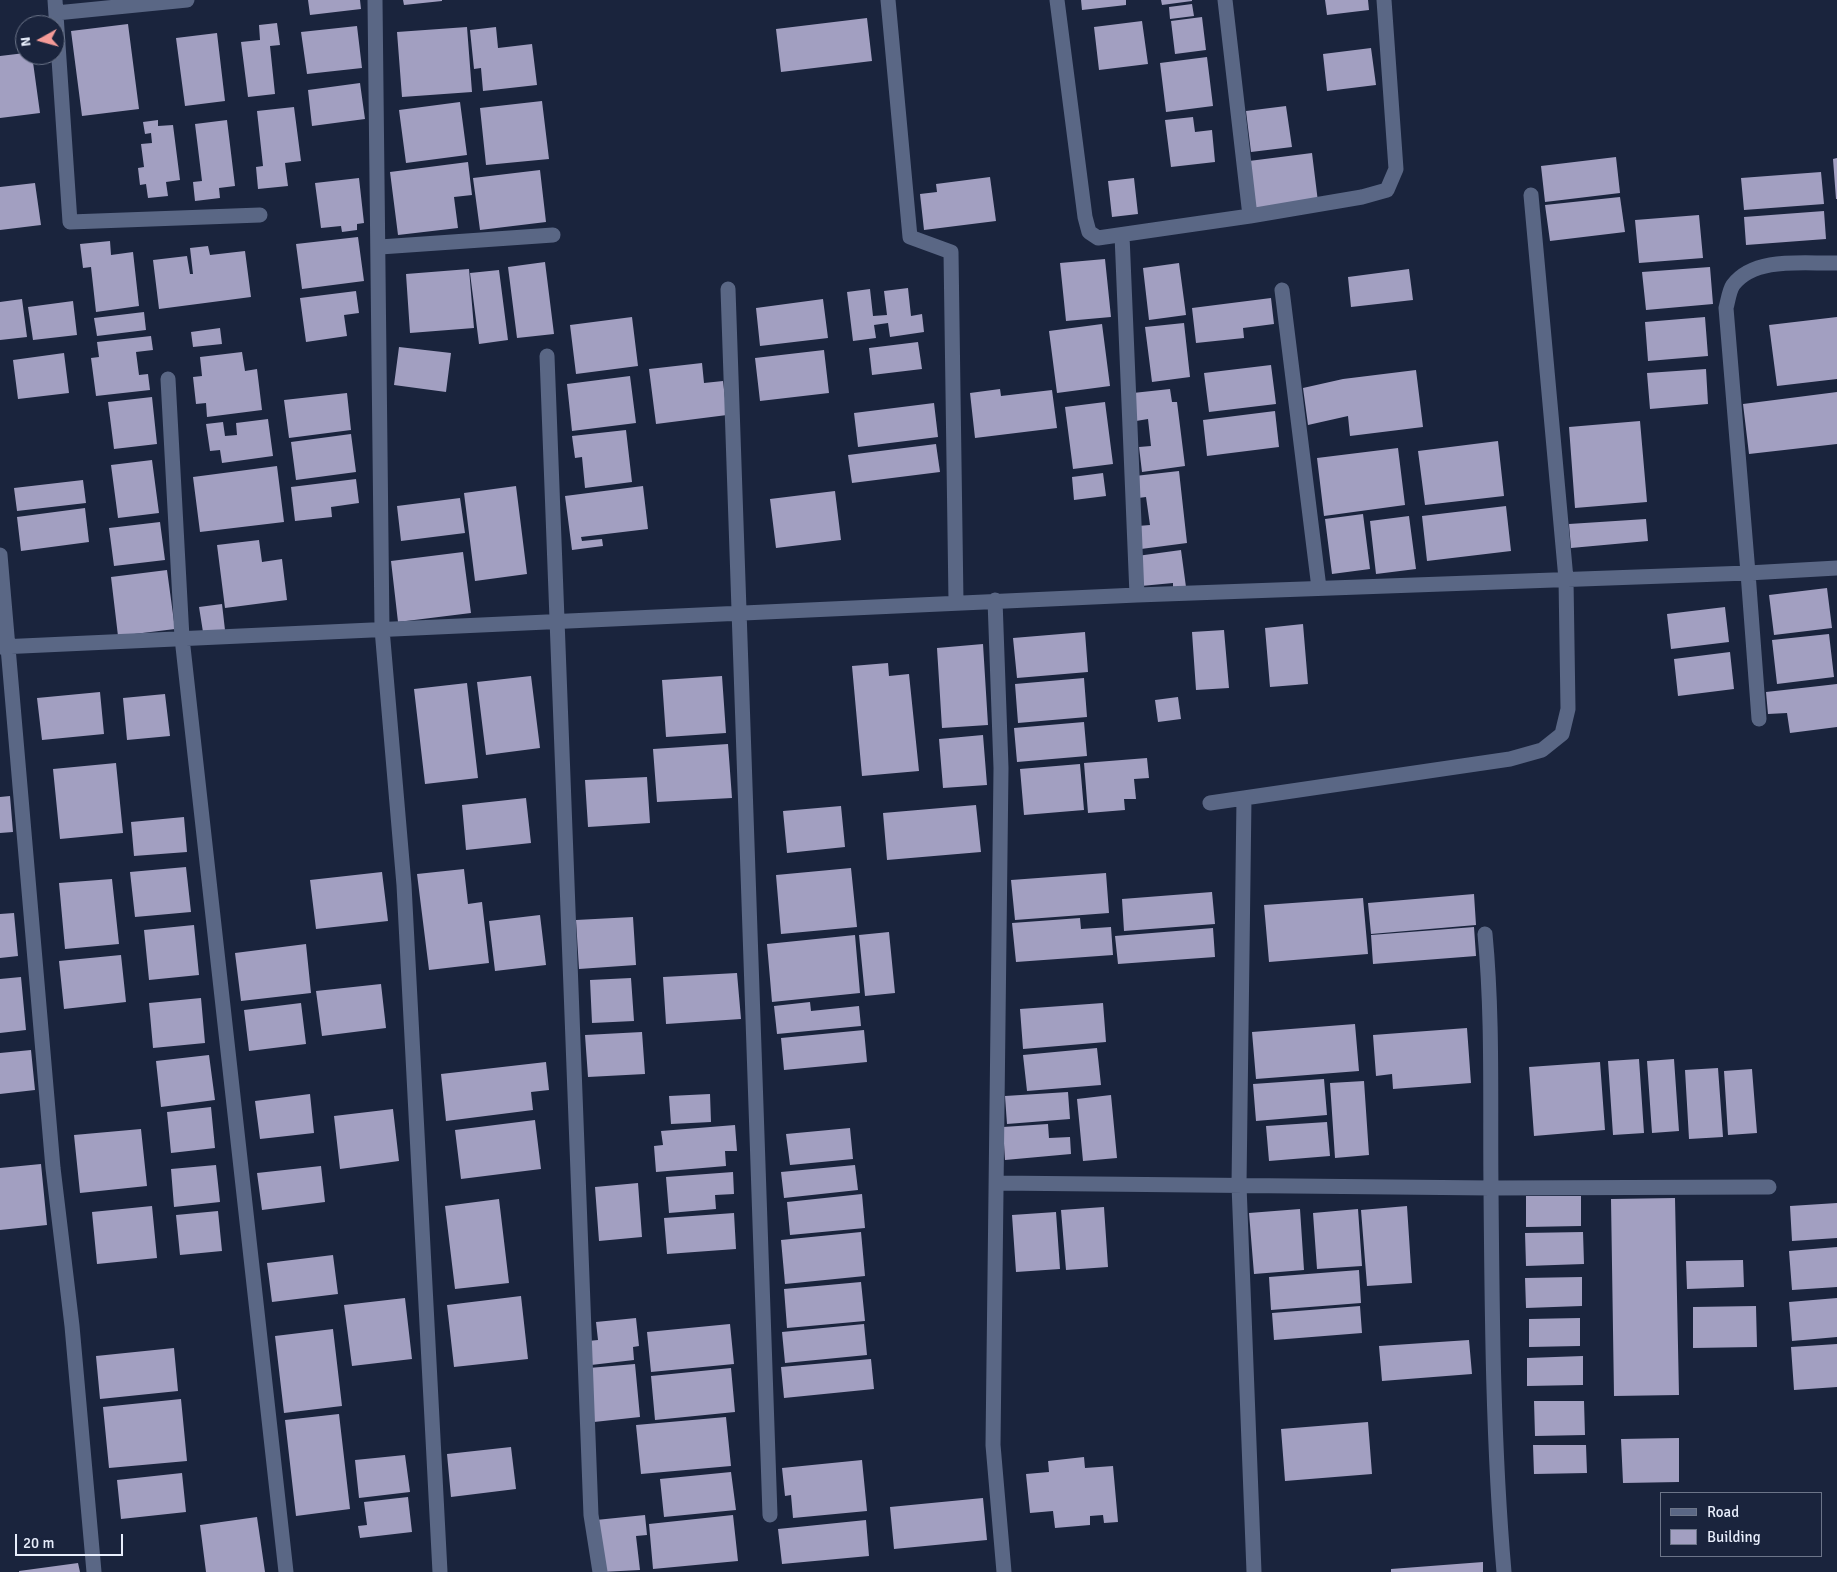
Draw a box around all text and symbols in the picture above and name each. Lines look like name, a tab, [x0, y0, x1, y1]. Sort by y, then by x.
north arrow	[15, 15, 65, 65]
text: N	[17, 36, 35, 48]
legend	[1660, 1492, 1822, 1557]
text: Road	[1707, 1503, 1739, 1521]
scale bar	[18, 1524, 125, 1556]
text: Building	[1707, 1528, 1761, 1546]
text: 20 m	[23, 1534, 54, 1552]

